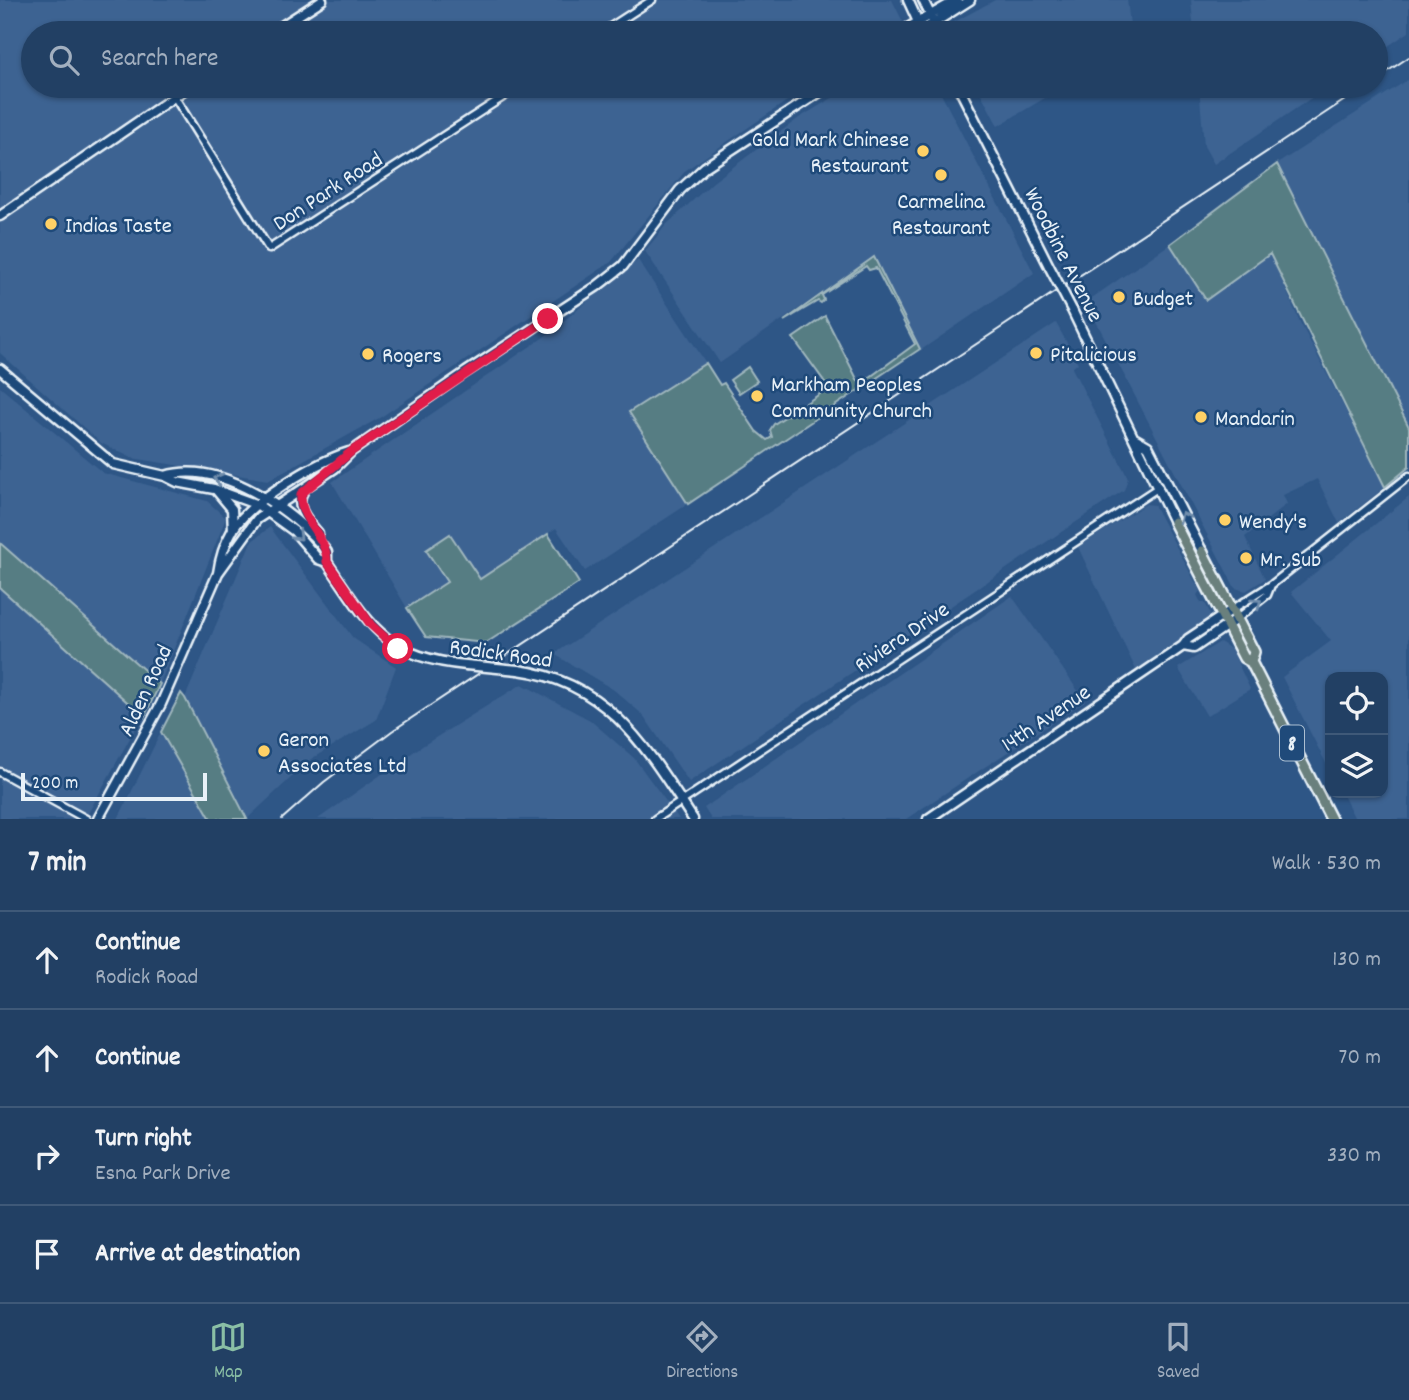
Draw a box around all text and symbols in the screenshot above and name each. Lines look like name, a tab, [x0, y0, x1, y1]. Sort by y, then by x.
search box	[21, 21, 1388, 98]
icon: search	[45, 41, 83, 79]
text: Search here	[101, 41, 219, 78]
place label: Gold Mark Chinese Restaurant	[751, 125, 909, 184]
marker: Gold Mark Chinese Restaurant	[915, 143, 931, 159]
street label: Don Park Road	[267, 145, 391, 241]
marker: Carmelina Restaurant	[933, 167, 949, 183]
street label: Woodbine Avenue	[1014, 182, 1110, 329]
place label: Carmelina Restaurant	[892, 187, 990, 246]
place label: Indias Taste	[65, 211, 172, 244]
marker: Indias Taste	[43, 216, 59, 232]
place label: Budget	[1133, 284, 1193, 317]
marker: Budget	[1111, 289, 1127, 305]
route end	[532, 303, 563, 334]
place label: Pitalicious	[1050, 340, 1137, 373]
place label: Rogers	[382, 341, 442, 374]
marker: Pitalicious	[1028, 345, 1044, 361]
marker: Rogers	[360, 346, 376, 362]
place label: Markham Peoples Community Church	[771, 370, 932, 429]
marker: Markham Peoples Community Church	[749, 388, 765, 404]
place label: Mandarin	[1215, 404, 1295, 437]
marker: Mandarin	[1193, 409, 1209, 425]
one-way arrow	[212, 473, 224, 487]
place label: Wendy's	[1239, 507, 1307, 540]
one-way arrow	[1179, 512, 1193, 524]
marker: Wendy's	[1217, 512, 1233, 528]
one-way arrow	[290, 528, 303, 541]
place label: Mr. Sub	[1260, 545, 1321, 578]
marker: Mr. Sub	[1238, 550, 1254, 566]
street label: Riviera Drive	[849, 595, 957, 683]
one-way arrow	[1249, 599, 1261, 612]
street label: Rodick Road	[447, 632, 554, 679]
route start	[382, 633, 413, 664]
street label: Alden Road	[112, 640, 183, 743]
map controls	[1325, 672, 1388, 798]
button: locate	[1325, 672, 1388, 735]
street label: 14th Avenue	[996, 678, 1098, 762]
place label: Geron Associates Ltd	[278, 725, 407, 784]
road number: 8	[1280, 726, 1304, 760]
button: layers	[1325, 735, 1388, 798]
marker: Geron Associates Ltd	[256, 743, 272, 759]
scale bar	[21, 770, 206, 802]
text: 200 m	[32, 771, 78, 798]
text: 7 min	[28, 843, 86, 886]
text: Walk · 530 m	[1272, 848, 1381, 881]
text: Continue	[95, 925, 180, 962]
icon: ahead	[28, 941, 66, 979]
text: 130 m	[1332, 944, 1381, 977]
text: Rodick Road	[95, 962, 198, 995]
icon: ahead	[28, 1039, 66, 1077]
text: Continue	[95, 1040, 180, 1077]
text: 70 m	[1339, 1042, 1381, 1075]
text: Turn right	[95, 1121, 192, 1158]
icon: right	[28, 1137, 66, 1175]
text: 330 m	[1327, 1140, 1381, 1173]
text: Esna Park Drive	[95, 1158, 231, 1191]
icon: arrive	[28, 1235, 66, 1273]
text: Arrive at destination	[95, 1236, 300, 1273]
tab: Map	[209, 1318, 247, 1387]
tab: Directions	[666, 1318, 738, 1387]
tab: Saved	[1157, 1318, 1200, 1387]

